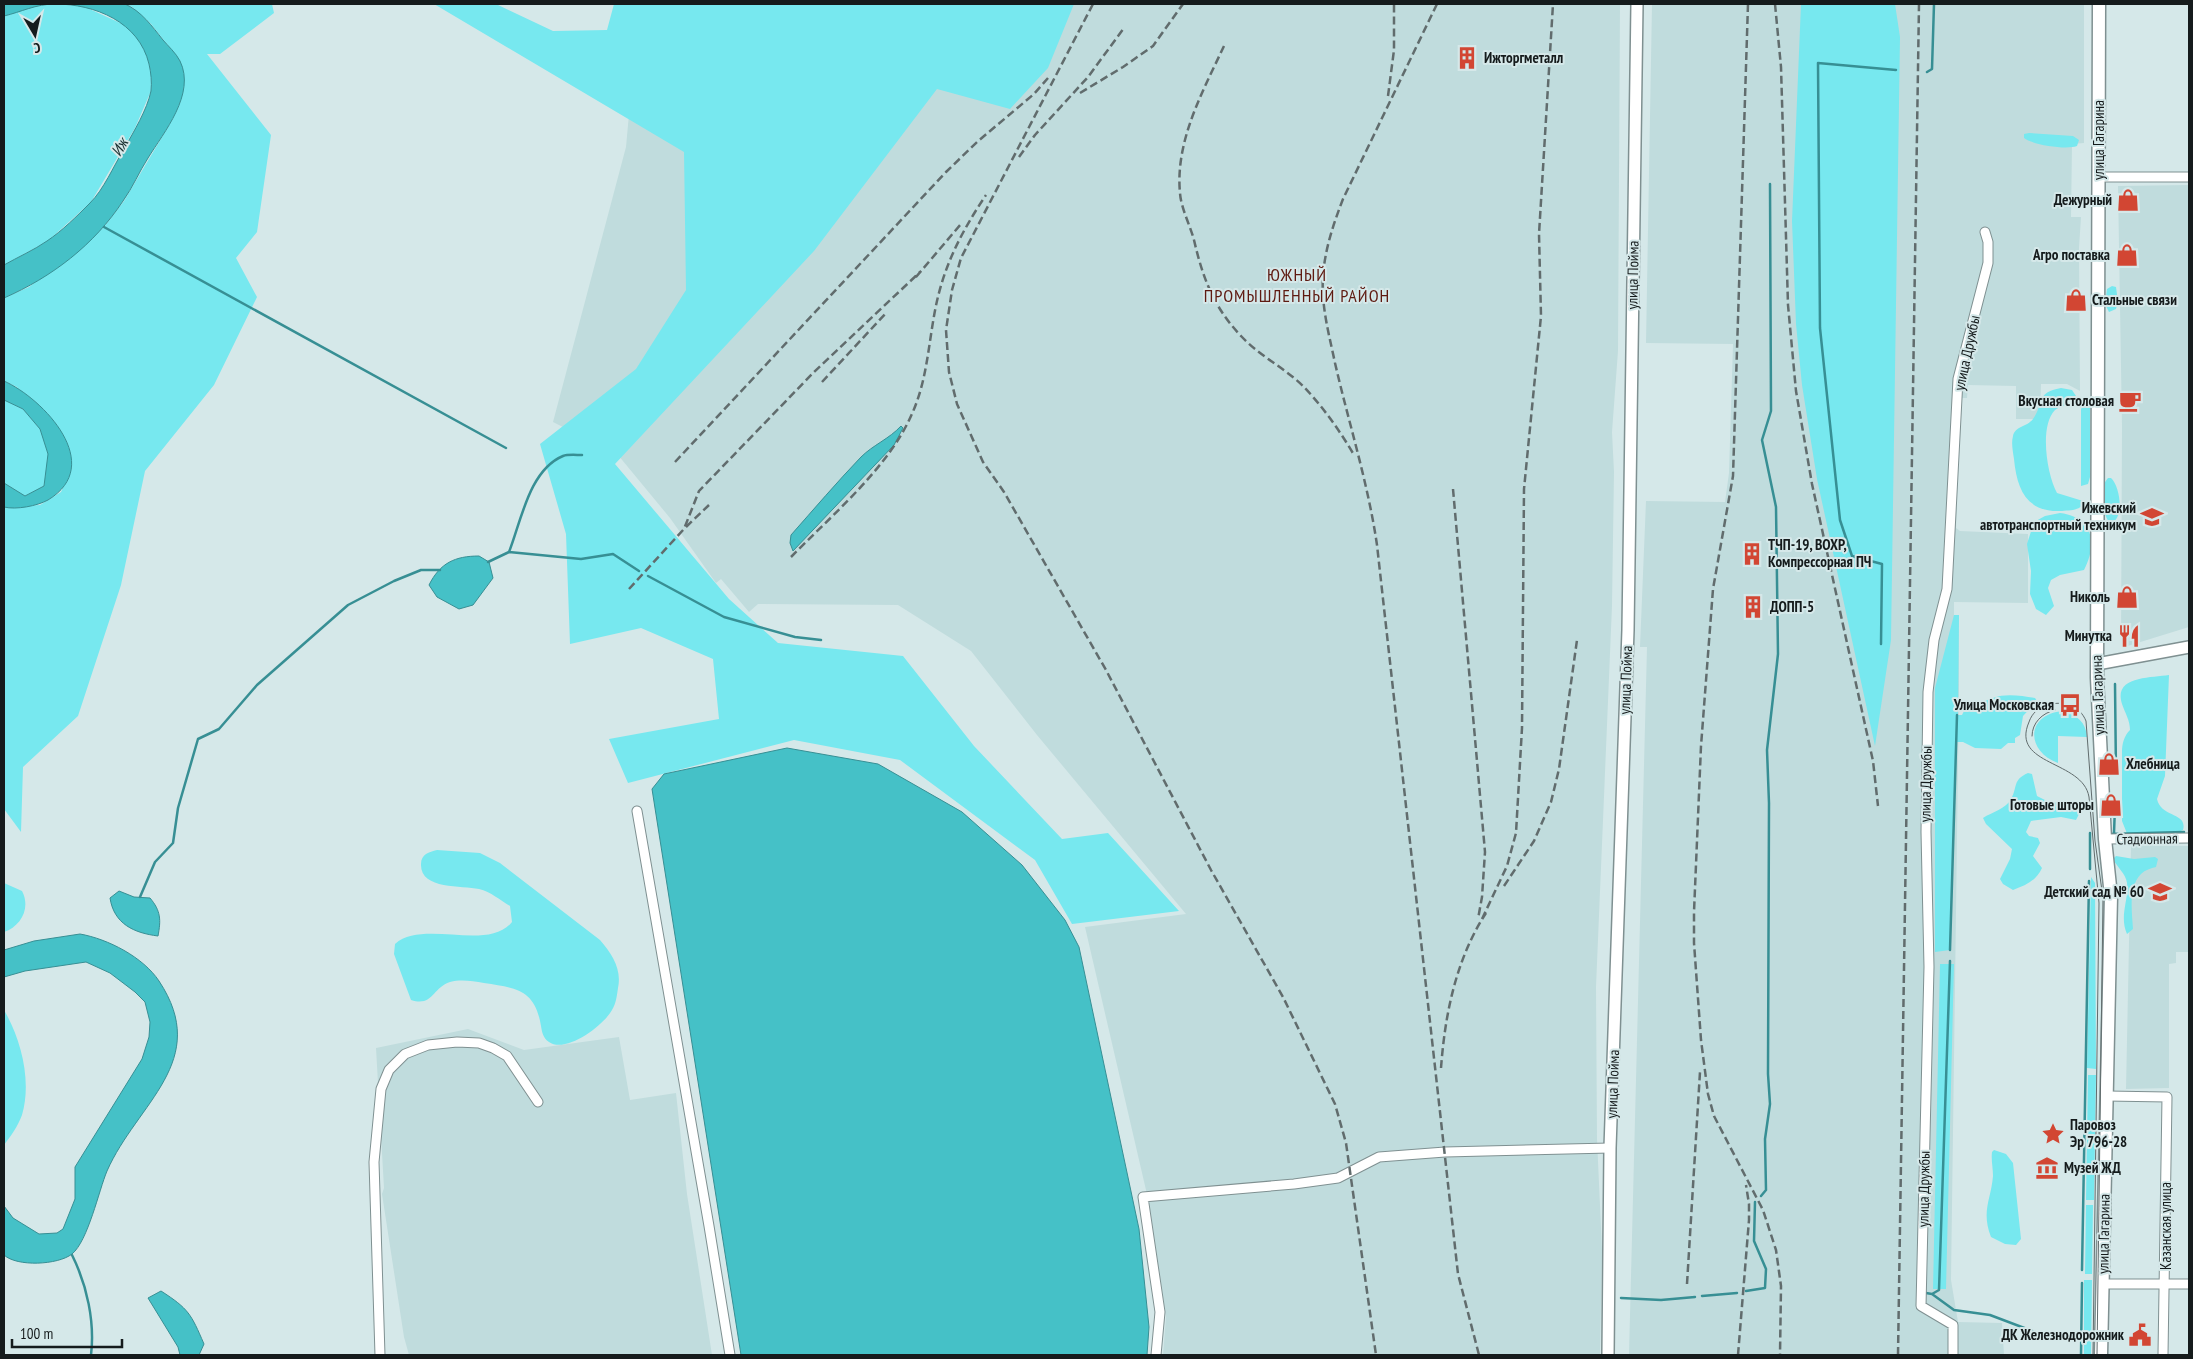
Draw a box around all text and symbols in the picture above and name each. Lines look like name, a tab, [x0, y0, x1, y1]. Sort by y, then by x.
north arrow	[10, 10, 60, 60]
text: С	[32, 38, 42, 57]
building icon: Ижторгметалл	[1454, 45, 1480, 71]
place label: Ижторгметалл	[1484, 48, 1563, 67]
street label: улица Гагарина	[2089, 100, 2108, 180]
water label: Иж	[106, 132, 133, 159]
shop icon: Дежурный	[2115, 187, 2141, 213]
place label: Дежурный	[2054, 190, 2112, 209]
street label: улица Пойма	[1622, 240, 1643, 310]
shop icon: Агро поставка	[2114, 242, 2140, 268]
place label: Агро поставка	[2032, 245, 2110, 264]
district label: ЮЖНЫЙ ПРОМЫШЛЕННЫЙ РАЙОН	[1204, 263, 1390, 307]
shop icon: Стальные связи	[2063, 287, 2089, 313]
place label: Стальные связи	[2092, 290, 2177, 309]
street label: улица Дружбы	[1949, 314, 1984, 392]
cafe icon: Вкусная столовая	[2117, 388, 2143, 414]
place label: Вкусная столовая	[2018, 391, 2114, 410]
place label: Ижевский автотранспортный техникум	[1980, 498, 2136, 534]
school or university icon: Ижевский автотранспортный техникум	[2139, 504, 2165, 530]
place label: ТЧП-19, ВОХР, Компрессорная ПЧ	[1768, 535, 1871, 571]
building icon: ТЧП-19, ВОХР, Компрессорная ПЧ	[1739, 541, 1765, 567]
shop icon: Николь	[2114, 584, 2140, 610]
place label: Николь	[2070, 587, 2110, 606]
building icon: ДОПП-5	[1740, 594, 1766, 620]
place label: ДОПП-5	[1770, 597, 1814, 616]
restaurant icon: Минутка	[2116, 623, 2142, 649]
place label: Минутка	[2065, 626, 2112, 645]
street label: улица Пойма	[1615, 645, 1636, 715]
street label: улица Гагарина	[2087, 655, 2108, 735]
bus stop icon: Улица Московская	[2057, 692, 2083, 718]
place label: Улица Московская	[1953, 695, 2054, 714]
street label: улица Дружбы	[1915, 746, 1936, 822]
shop icon: Хлебница	[2096, 751, 2122, 777]
place label: Хлебница	[2126, 754, 2180, 773]
shop icon: Готовые шторы	[2098, 792, 2124, 818]
place label: Готовые шторы	[2010, 795, 2094, 814]
street label: Стадионная	[2116, 828, 2178, 849]
school or university icon: Детский сад № 60	[2147, 879, 2173, 905]
place label: Детский сад № 60	[2044, 882, 2144, 901]
street label: улица Пойма	[1602, 1049, 1623, 1119]
place label: Паровоз Эр 796-28	[2070, 1115, 2127, 1151]
place icon: Паровоз Эр 796-28	[2040, 1121, 2066, 1147]
street label: улица Дружбы	[1913, 1151, 1934, 1227]
museum icon: Музей ЖД	[2034, 1155, 2060, 1181]
place label: Музей ЖД	[2064, 1158, 2121, 1177]
street label: Казанская улица	[2156, 1182, 2175, 1270]
street label: улица Гагарина	[2093, 1194, 2114, 1274]
scale bar	[12, 1316, 122, 1348]
public building icon: ДК Железнодорожник	[2127, 1322, 2153, 1348]
text: 100 m	[20, 1324, 53, 1343]
place label: ДК Железнодорожник	[2001, 1325, 2125, 1344]

